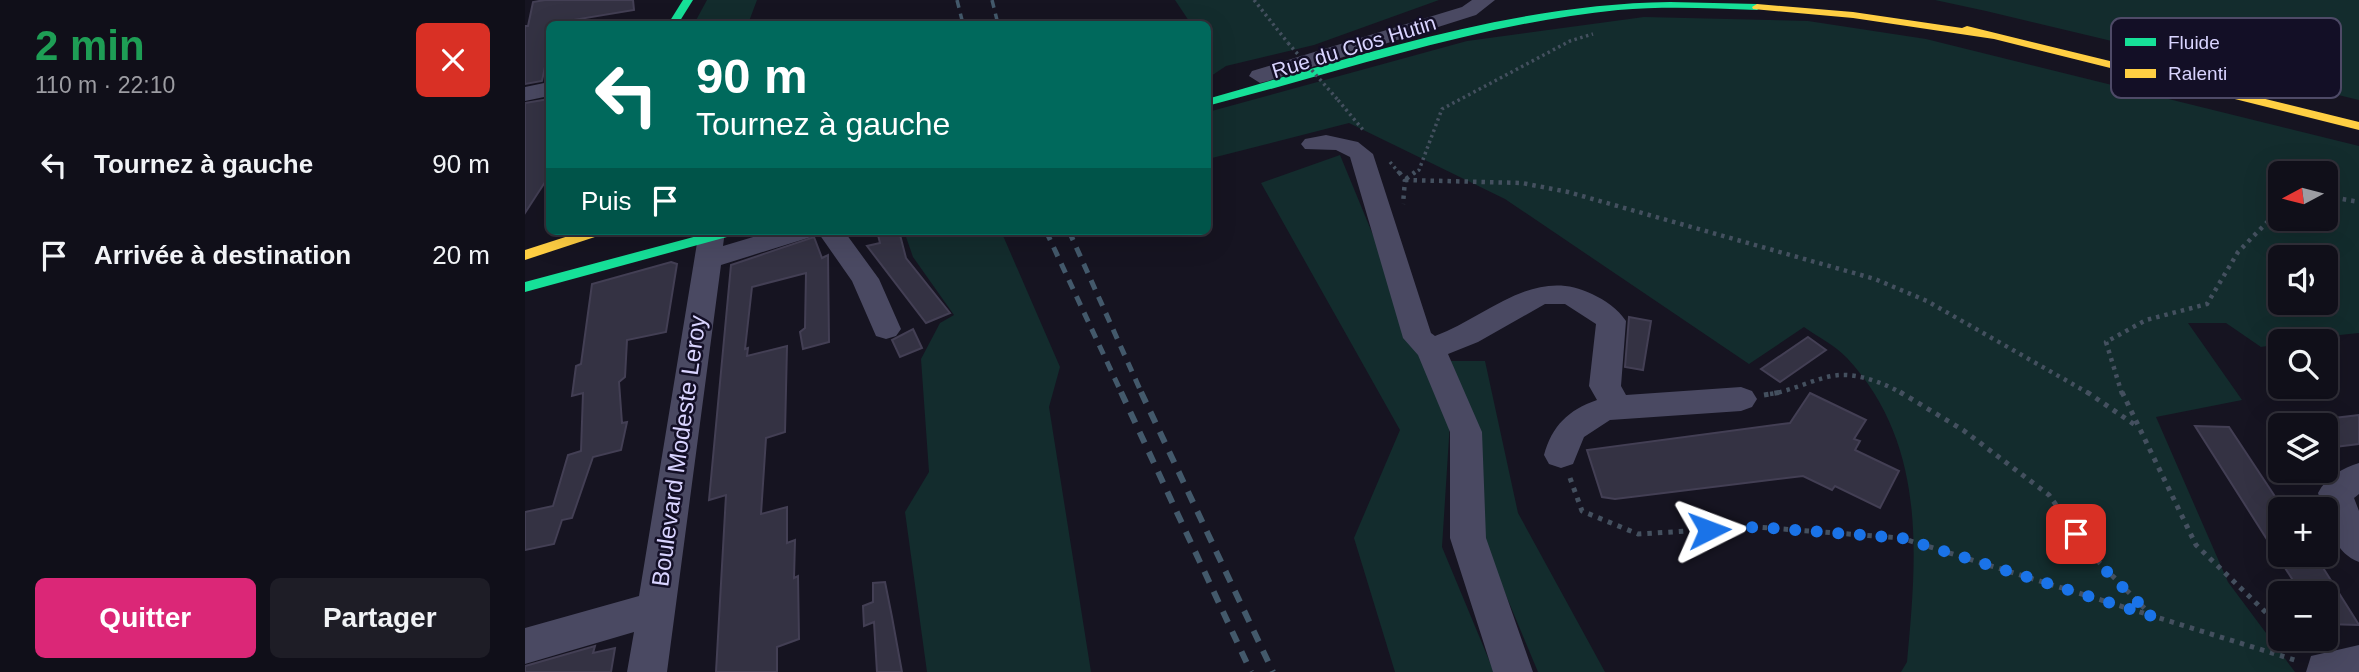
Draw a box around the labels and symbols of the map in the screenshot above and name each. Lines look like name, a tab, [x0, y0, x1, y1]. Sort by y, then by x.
street label: Rue du Clos Hutin	[1269, 11, 1439, 82]
legend	[2111, 18, 2341, 98]
text: Fluide	[2168, 32, 2220, 53]
text: Ralenti	[2168, 63, 2227, 84]
north arrow	[2268, 161, 2338, 231]
street label: Boulevard Modeste Leroy	[646, 314, 711, 588]
position arrow	[1672, 493, 1746, 567]
pin	[2046, 504, 2106, 564]

